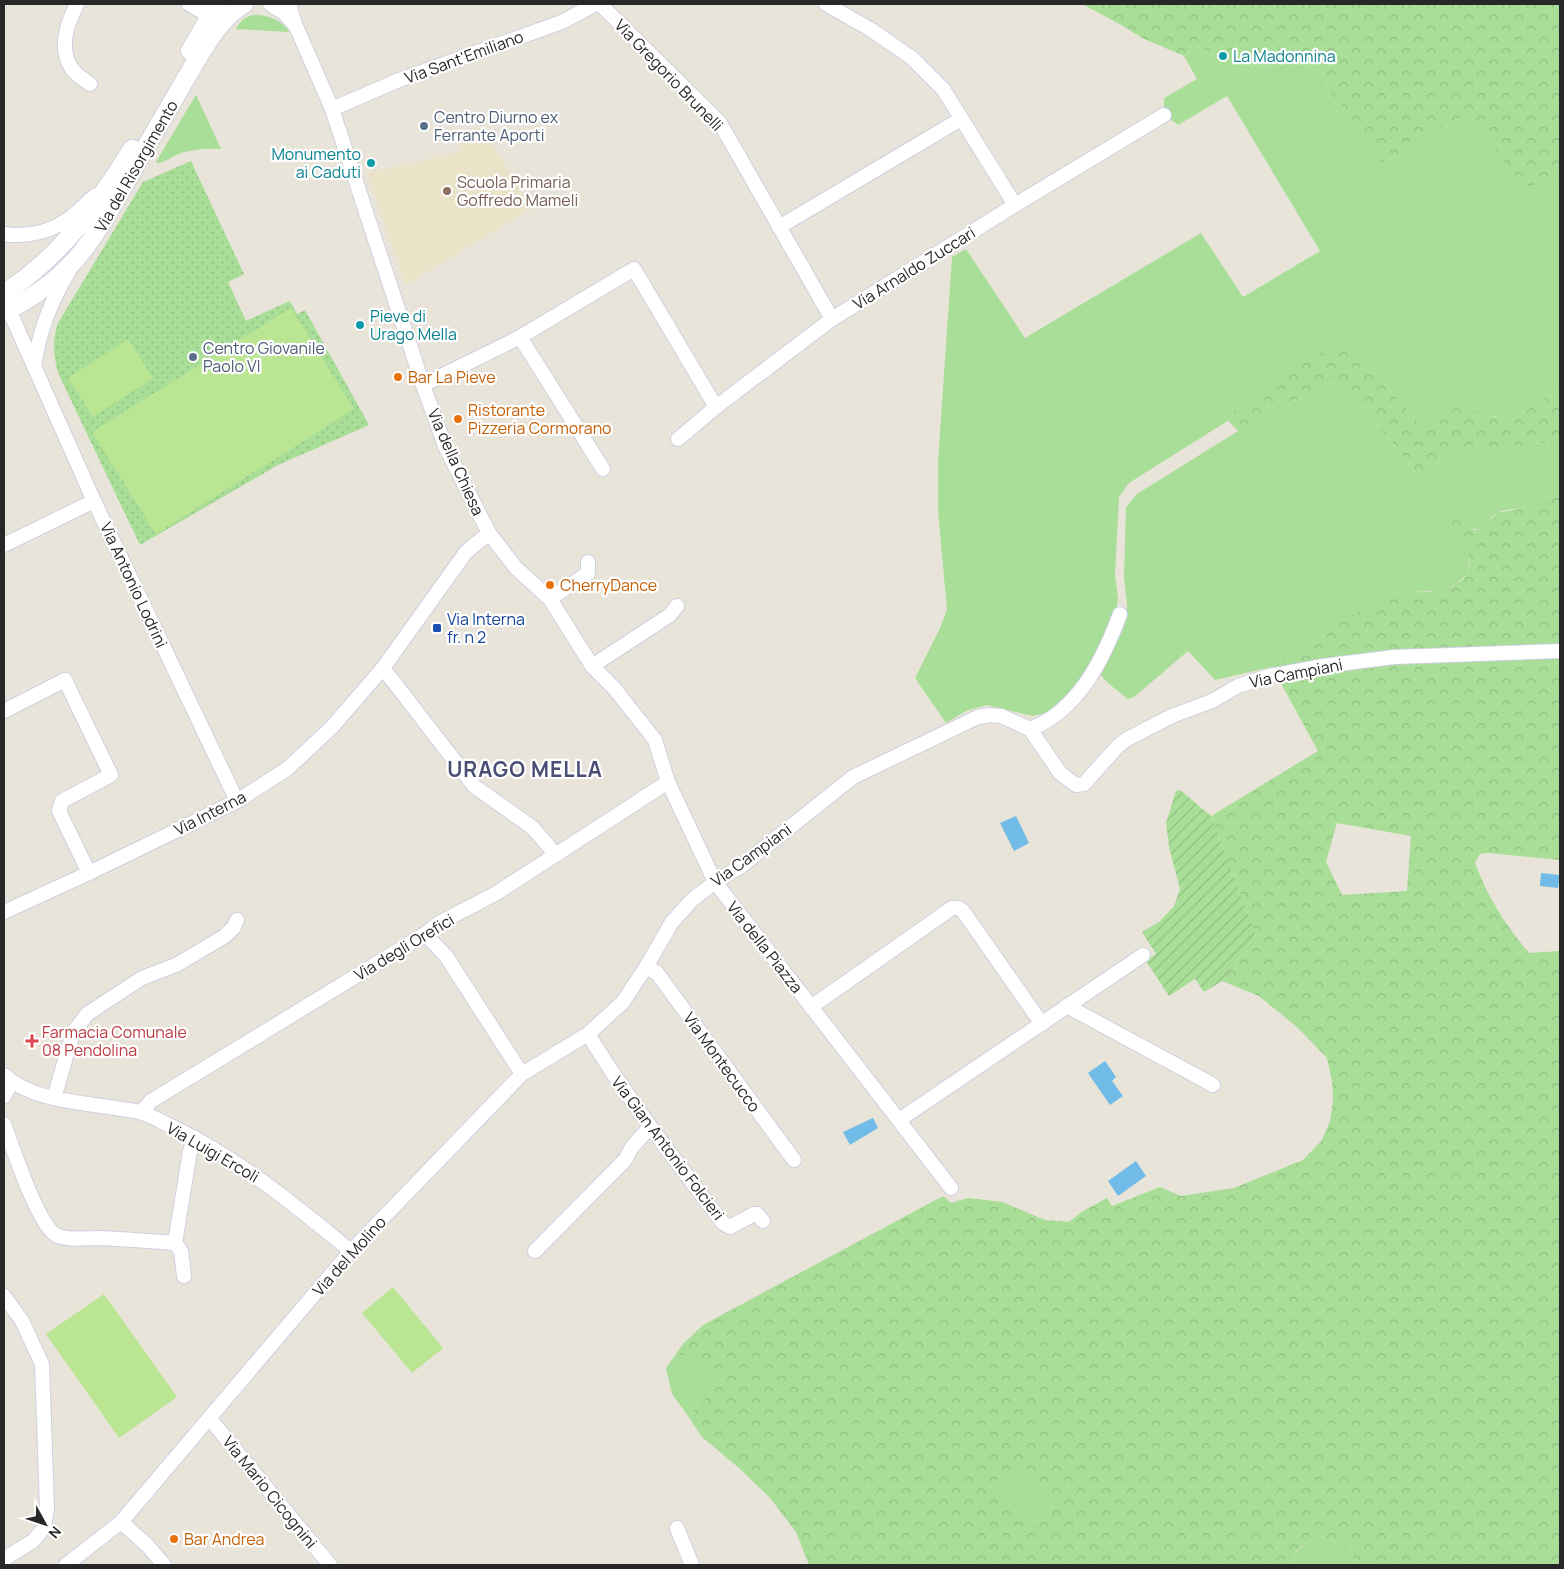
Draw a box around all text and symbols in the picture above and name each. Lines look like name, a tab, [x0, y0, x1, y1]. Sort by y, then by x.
street label: Via Gregorio Brunelli	[610, 14, 728, 136]
street label: Via Sant'Emiliano	[402, 25, 526, 89]
place label: La Madonnina	[1233, 45, 1336, 67]
marker: La Madonnina	[1217, 50, 1229, 62]
street label: Via del Risorgimento	[89, 96, 183, 236]
place label: Centro Diurno ex Ferrante Aporti	[434, 106, 559, 146]
marker: Centro Diurno ex Ferrante Aporti	[418, 120, 430, 132]
place label: Monumento ai Caduti	[271, 143, 361, 183]
marker: Monumento ai Caduti	[365, 157, 377, 169]
place label: Scuola Primaria Goffredo Mameli	[457, 171, 578, 211]
marker: Scuola Primaria Goffredo Mameli	[441, 185, 453, 197]
street label: Via Arnaldo Zuccari	[849, 221, 979, 315]
place label: Pieve di Urago Mella	[370, 305, 457, 345]
marker: Pieve di Urago Mella	[354, 319, 366, 331]
place label: Centro Giovanile Paolo VI	[203, 337, 325, 377]
marker: Centro Giovanile Paolo VI	[187, 351, 199, 363]
place label: Bar La Pieve	[408, 366, 496, 388]
marker: Bar La Pieve	[392, 371, 404, 383]
place label: Ristorante Pizzeria Cormorano	[468, 399, 612, 439]
street label: Via della Chiesa	[423, 405, 489, 519]
marker: Ristorante Pizzeria Cormorano	[452, 413, 464, 425]
street label: Via Antonio Lodrini	[95, 519, 173, 651]
place label: CherryDance	[560, 574, 657, 596]
marker: CherryDance	[544, 579, 556, 591]
place label: Via Interna fr. n 2	[447, 608, 525, 648]
marker: Via Interna fr. n 2	[431, 622, 443, 634]
street label: Via Campiani	[1248, 653, 1344, 693]
district label: URAGO MELLA	[447, 755, 603, 783]
street label: Via Interna	[170, 785, 250, 841]
street label: Via Campiani	[706, 818, 796, 892]
street label: Via della Piazza	[722, 896, 808, 998]
street label: Via degli Orefici	[350, 909, 458, 985]
street label: Via Montecucco	[678, 1008, 766, 1116]
place label: Farmacia Comunale 08 Pendolina	[42, 1021, 187, 1061]
marker: Farmacia Comunale 08 Pendolina	[26, 1035, 38, 1047]
street label: Via Gian Antonio Folcieri	[607, 1071, 729, 1225]
street label: Via Luigi Ercoli	[163, 1117, 263, 1187]
street label: Via del Molino	[307, 1211, 391, 1301]
street label: Via Mario Cicognini	[218, 1431, 322, 1553]
north arrow	[20, 1499, 70, 1549]
text: N	[45, 1523, 66, 1543]
place label: Bar Andrea	[184, 1528, 264, 1550]
marker: Bar Andrea	[168, 1533, 180, 1545]

